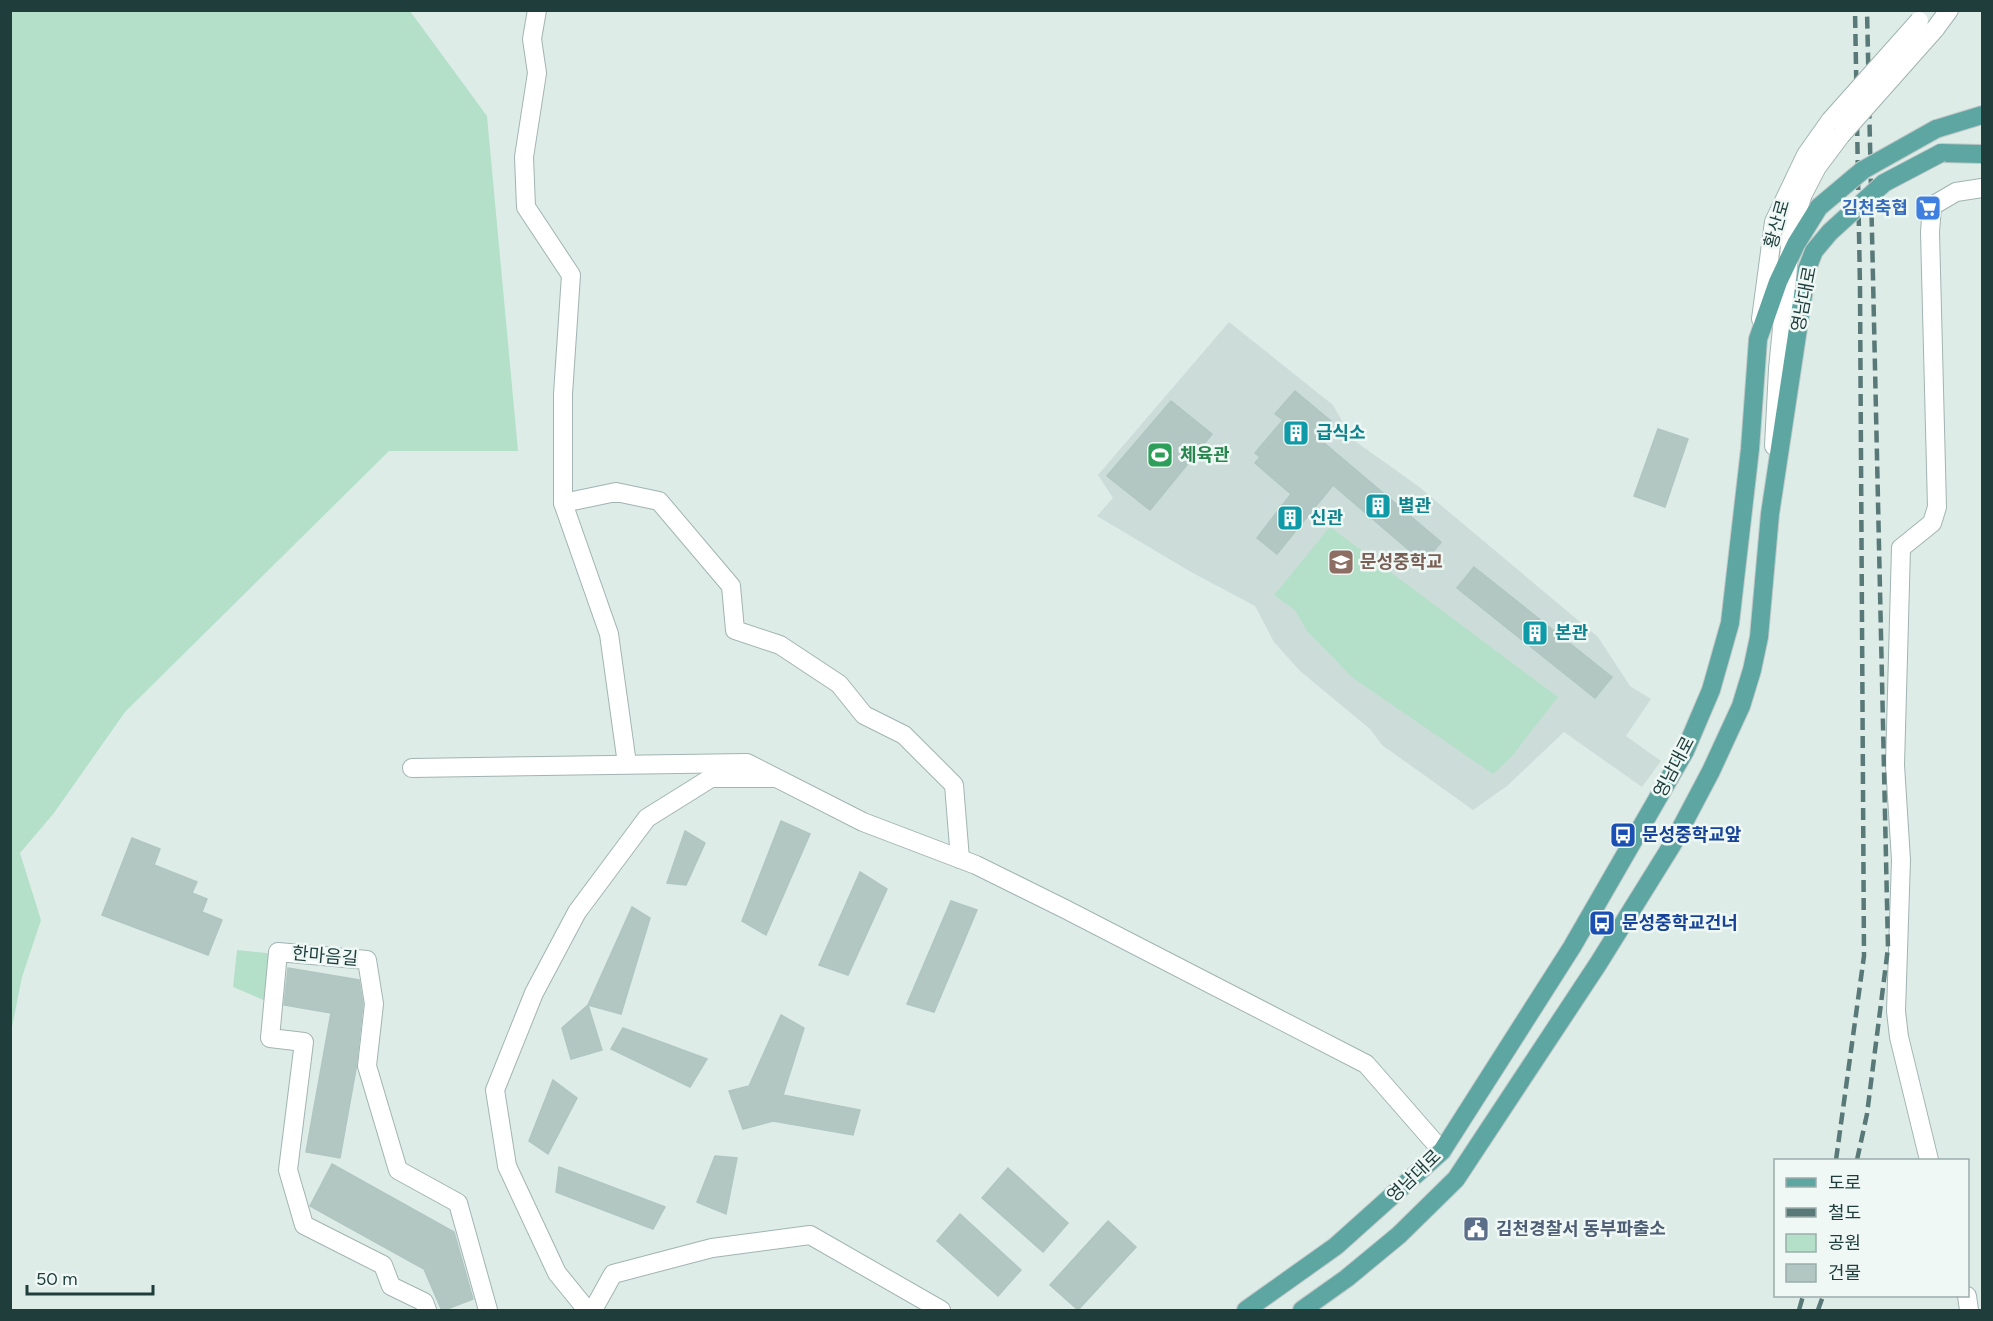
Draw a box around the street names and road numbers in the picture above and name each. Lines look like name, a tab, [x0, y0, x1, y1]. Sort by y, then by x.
street label: 황산로	[1760, 197, 1794, 251]
street label: 영남대로	[1787, 264, 1821, 334]
street label: 영남대로	[1649, 733, 1699, 801]
street label: 한마음길	[291, 942, 359, 970]
street label: 영남대로	[1383, 1145, 1445, 1207]

